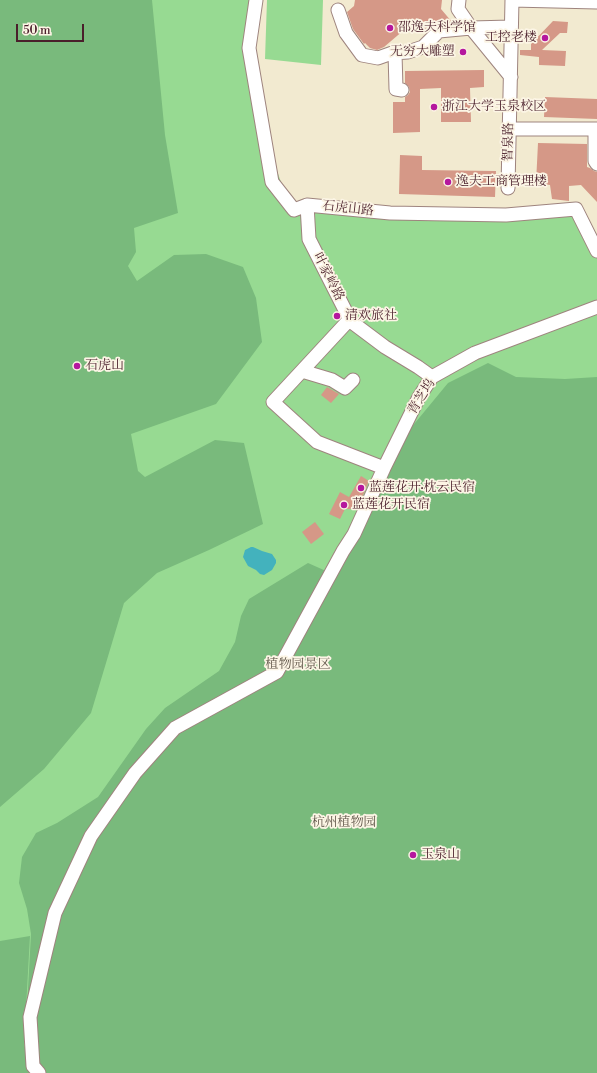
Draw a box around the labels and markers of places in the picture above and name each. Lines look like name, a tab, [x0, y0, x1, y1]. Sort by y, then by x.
place label: 邵逸夫科学馆	[398, 20, 476, 36]
marker: 邵逸夫科学馆	[385, 23, 395, 33]
place label: 工控老楼	[485, 30, 537, 46]
marker: 工控老楼	[540, 33, 550, 43]
place label: 无穷大雕塑	[390, 44, 455, 60]
marker: 无穷大雕塑	[458, 47, 468, 57]
place label: 浙江大学玉泉校区	[442, 99, 546, 115]
marker: 浙江大学玉泉校区	[429, 102, 439, 112]
place label: 逸夫工商管理楼	[456, 174, 547, 190]
marker: 逸夫工商管理楼	[443, 177, 453, 187]
place label: 清欢旅社	[345, 308, 397, 324]
marker: 清欢旅社	[332, 311, 342, 321]
place label: 石虎山	[85, 358, 124, 374]
marker: 石虎山	[72, 361, 82, 371]
place label: 蓝莲花开·枕云民宿	[369, 480, 475, 496]
marker: 蓝莲花开·枕云民宿	[356, 483, 366, 493]
place label: 蓝莲花开民宿	[352, 497, 430, 513]
marker: 蓝莲花开民宿	[339, 500, 349, 510]
place label: 玉泉山	[421, 847, 460, 863]
marker: 玉泉山	[408, 850, 418, 860]

